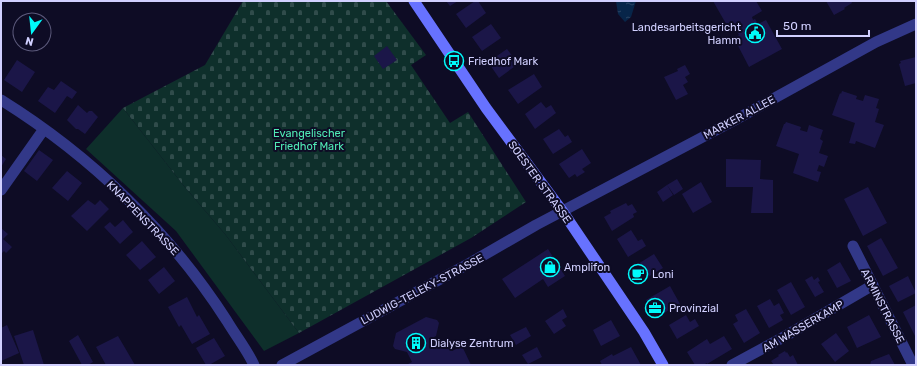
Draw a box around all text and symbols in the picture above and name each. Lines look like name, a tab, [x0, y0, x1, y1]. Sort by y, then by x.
north arrow	[12, 12, 52, 52]
scale bar	[777, 12, 869, 38]
text: 50 m	[783, 19, 811, 33]
place label: Landesarbeitsgericht Hamm	[632, 21, 742, 47]
public building icon: Landesarbeitsgericht Hamm	[744, 22, 766, 44]
text: N	[24, 34, 35, 48]
bus stop icon: Friedhof Mark	[443, 50, 465, 72]
place label: Friedhof Mark	[468, 55, 538, 68]
street label: MARKER ALLEE	[701, 93, 778, 142]
park label: Evangelischer Friedhof Mark	[273, 127, 346, 153]
street label: SOESTER STRASSE	[505, 139, 574, 226]
street label: KNAPPENSTRASSE	[104, 179, 182, 258]
street label: LUDWIG-TELEKY-STRASSE	[359, 251, 486, 327]
shop icon: Amplifon	[539, 256, 561, 278]
place label: Amplifon	[564, 261, 610, 274]
cafe icon: Loni	[627, 263, 649, 285]
street label: ARMINSTRASSE	[858, 267, 907, 346]
place label: Loni	[652, 268, 674, 281]
office icon: Provinzial	[644, 297, 666, 319]
street label: AM WASSERKAMP	[760, 298, 846, 355]
place label: Provinzial	[669, 302, 719, 315]
building icon: Dialyse Zentrum	[405, 332, 427, 354]
place label: Dialyse Zentrum	[430, 337, 514, 350]

